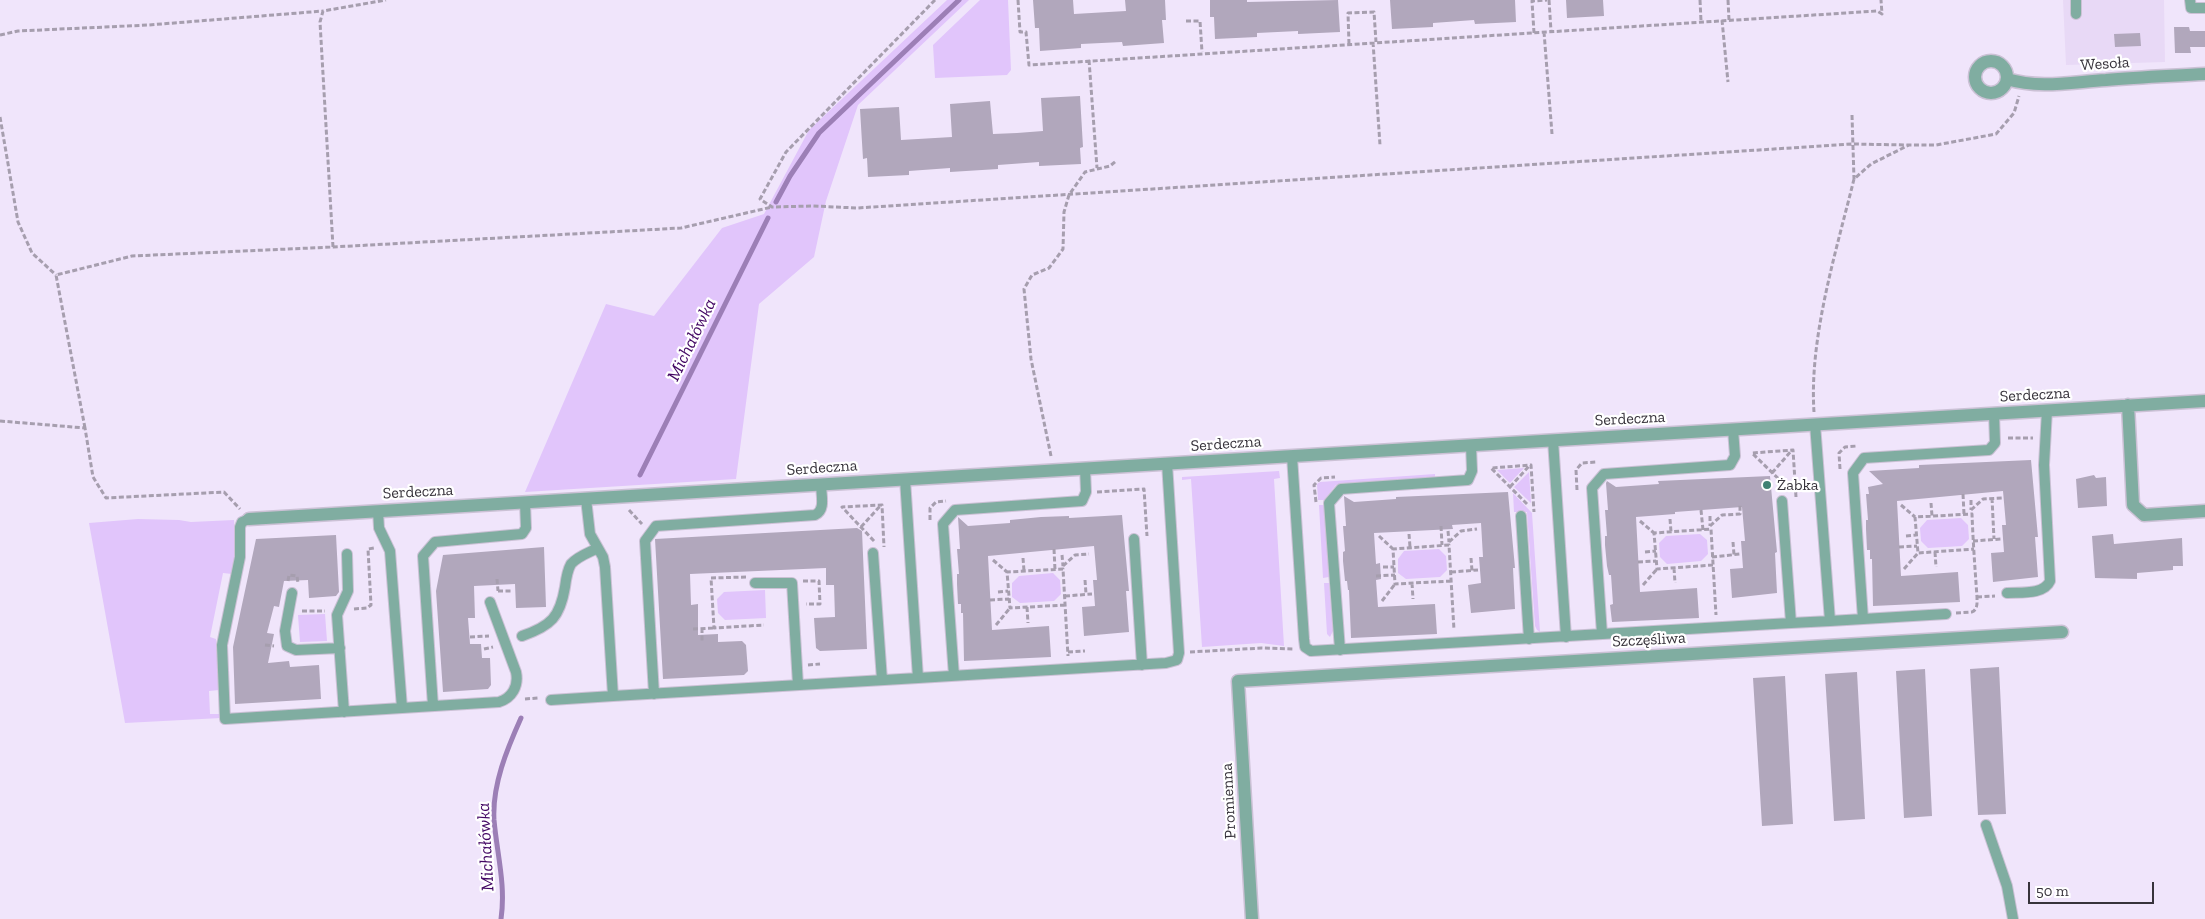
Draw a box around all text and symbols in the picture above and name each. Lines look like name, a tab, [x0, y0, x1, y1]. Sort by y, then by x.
street label: Wesoła	[2080, 53, 2130, 75]
water label: Michałówka	[663, 295, 721, 385]
street label: Serdeczna	[1999, 384, 2071, 406]
street label: Serdeczna	[1594, 408, 1666, 430]
street label: Serdeczna	[1190, 432, 1262, 456]
street label: Serdeczna	[786, 456, 858, 480]
place label: Żabka	[1777, 475, 1819, 495]
marker: Żabka	[1761, 479, 1773, 491]
street label: Serdeczna	[382, 481, 454, 503]
street label: Szczęśliwa	[1612, 628, 1686, 652]
street label: Promienna	[1217, 763, 1241, 839]
water label: Michałówka	[473, 802, 499, 892]
scale bar	[2030, 872, 2156, 904]
text: 50 m	[2036, 882, 2069, 900]

